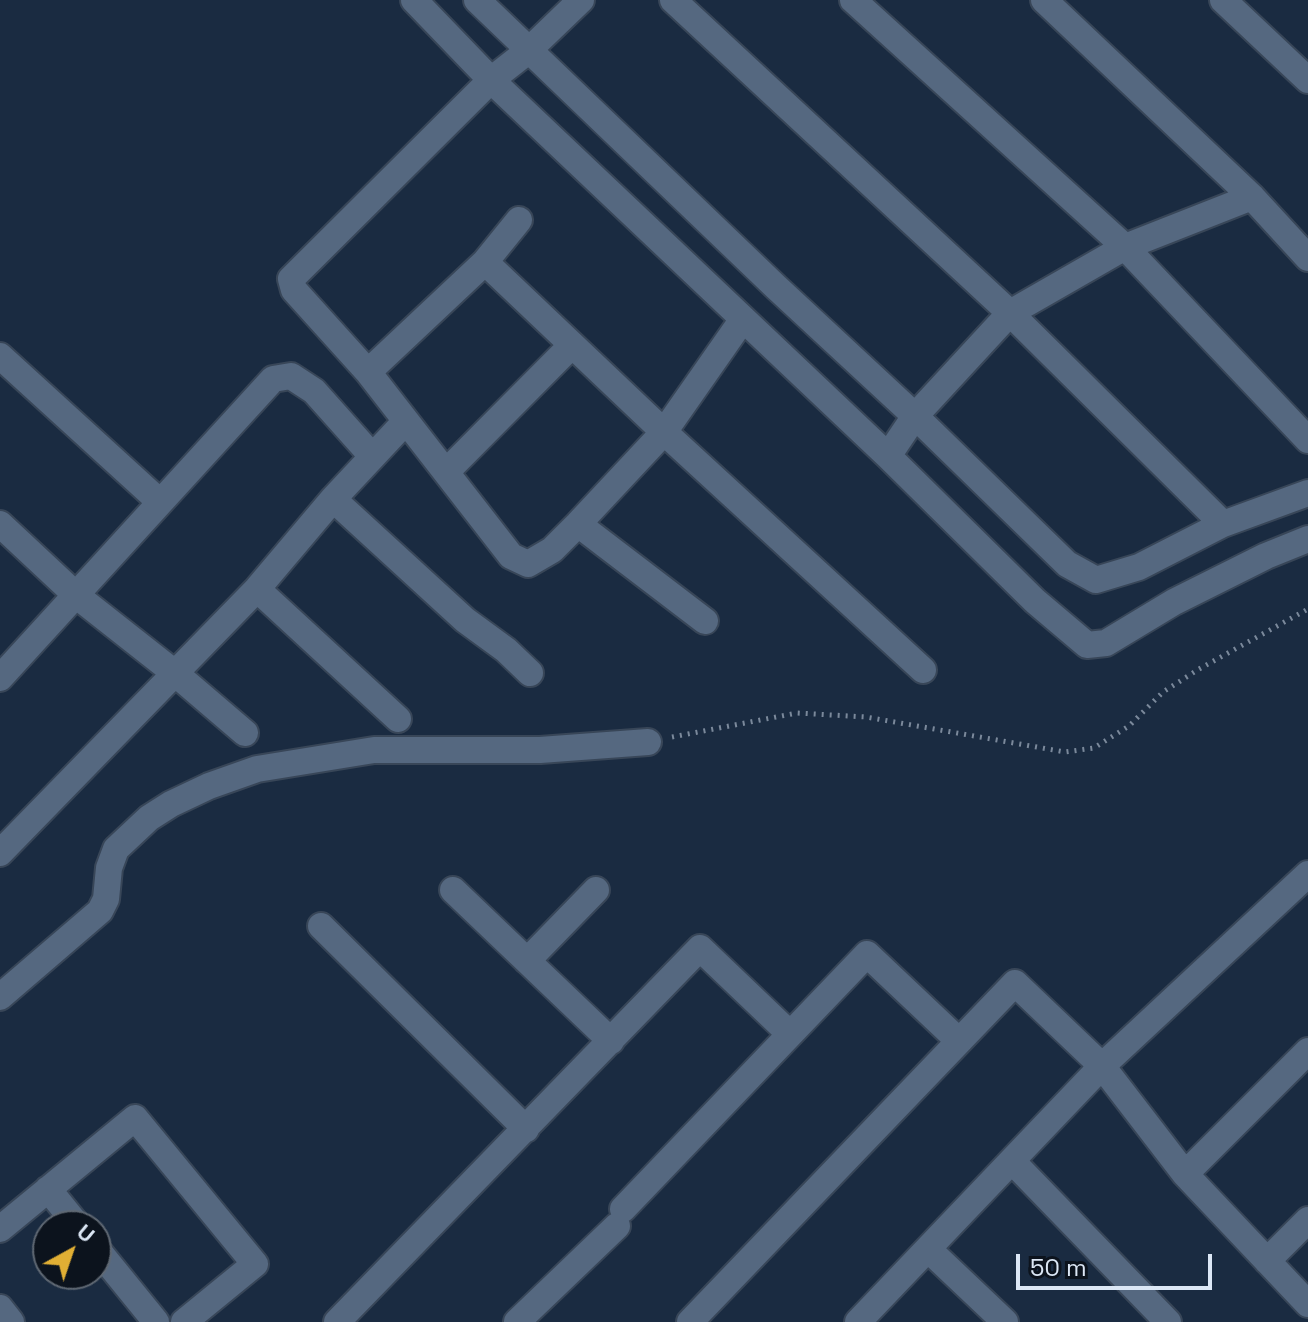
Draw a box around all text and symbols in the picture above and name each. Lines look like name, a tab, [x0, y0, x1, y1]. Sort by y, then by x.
north arrow	[32, 1210, 112, 1290]
text: U	[71, 1218, 101, 1249]
scale bar	[1020, 1238, 1216, 1288]
text: 50 m	[1030, 1252, 1087, 1283]

